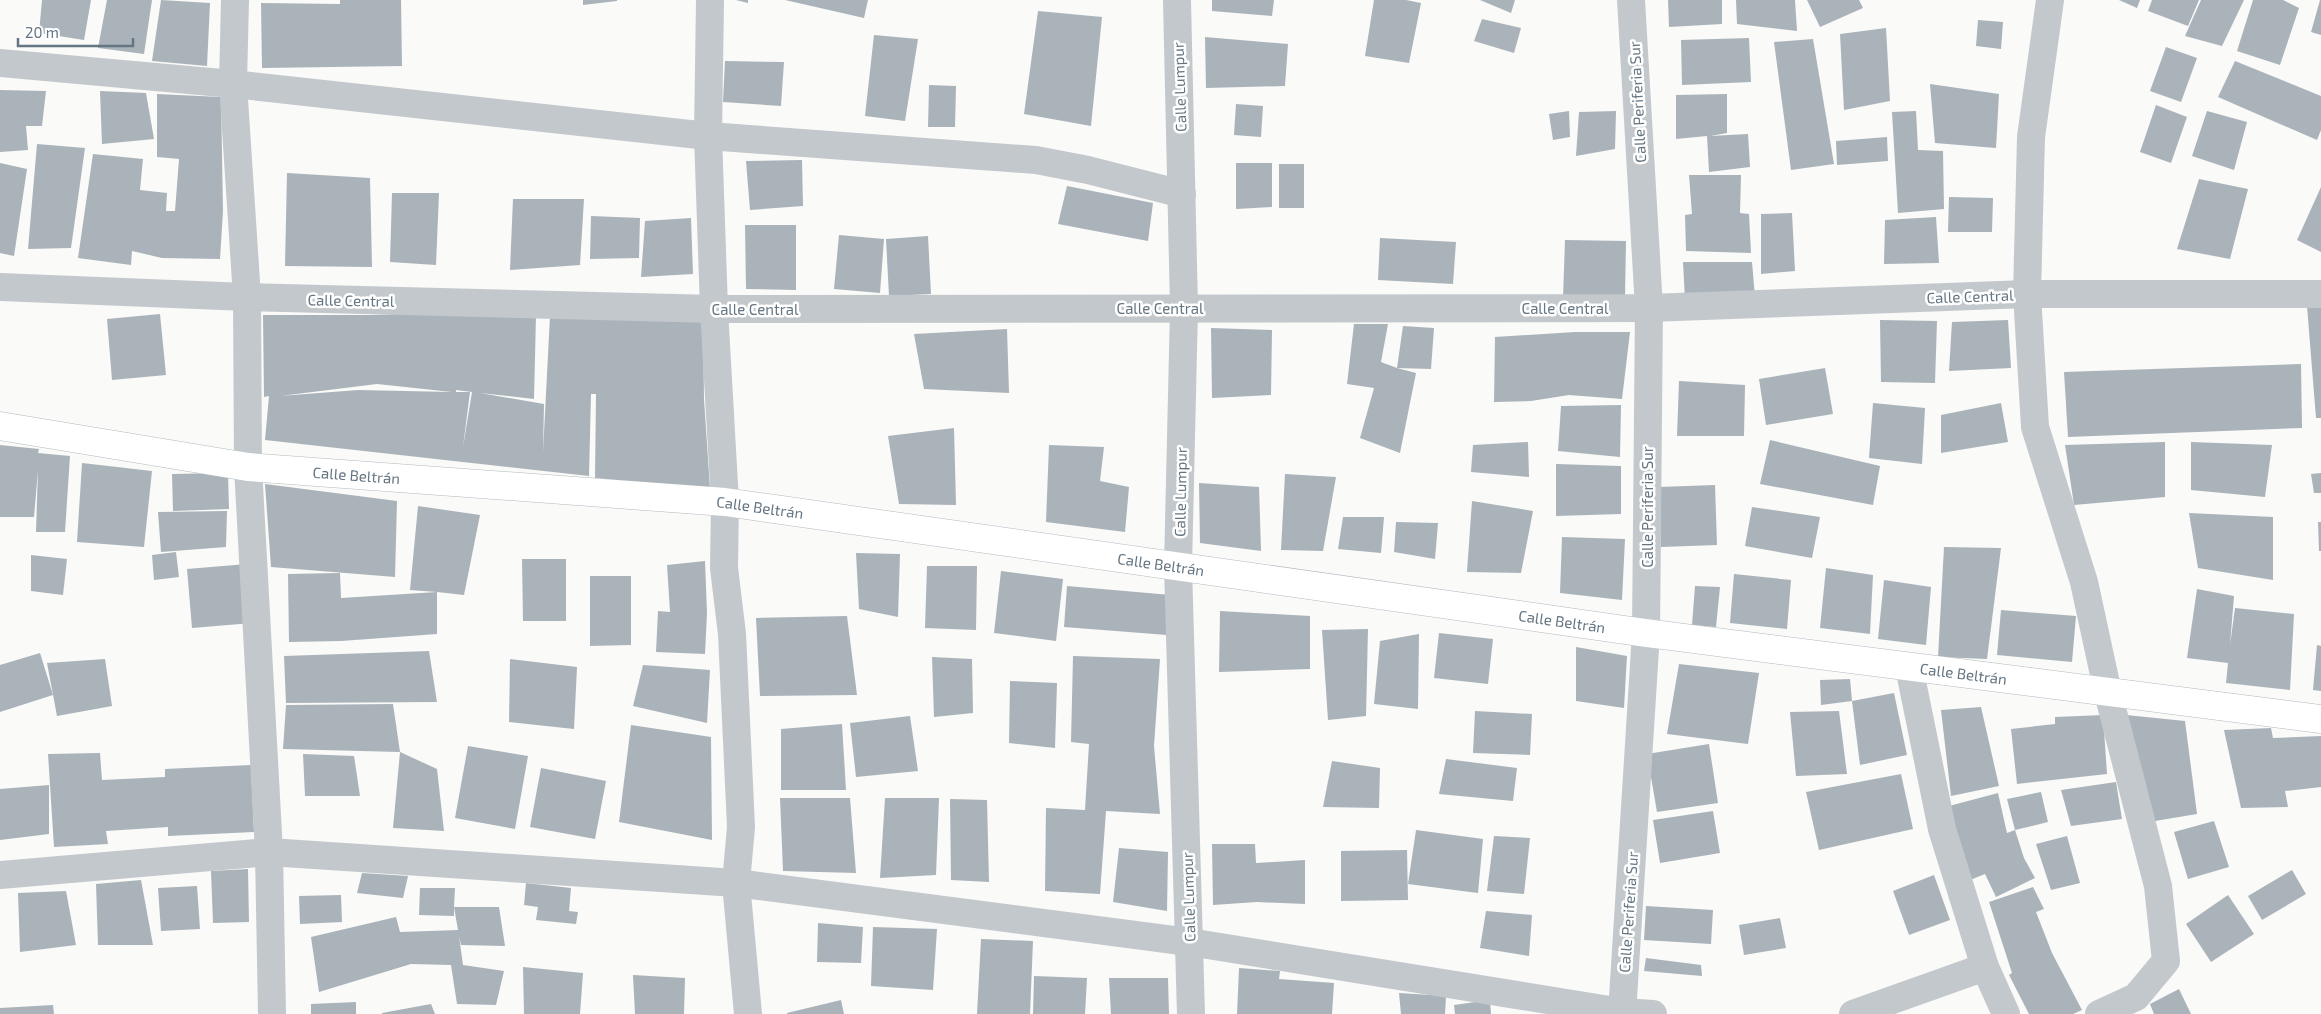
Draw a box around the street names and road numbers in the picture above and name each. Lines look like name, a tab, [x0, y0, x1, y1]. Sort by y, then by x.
street label: Calle Periferia Sur	[1625, 41, 1649, 163]
street label: Calle Lumpur	[1168, 42, 1190, 132]
street label: Calle Central	[1926, 285, 2014, 307]
street label: Calle Central	[307, 290, 395, 310]
street label: Calle Central	[1117, 299, 1204, 317]
street label: Calle Central	[1522, 299, 1609, 317]
street label: Calle Central	[712, 300, 799, 318]
street label: Calle Periferia Sur	[1638, 446, 1656, 568]
street label: Calle Lumpur	[1170, 447, 1190, 537]
street label: Calle Beltrán	[312, 463, 401, 487]
street label: Calle Beltrán	[716, 492, 805, 522]
street label: Calle Beltrán	[1116, 549, 1206, 579]
street label: Calle Beltrán	[1517, 606, 1607, 636]
street label: Calle Beltrán	[1919, 659, 2008, 688]
street label: Calle Periferia Sur	[1615, 851, 1641, 973]
street label: Calle Lumpur	[1177, 852, 1199, 942]

